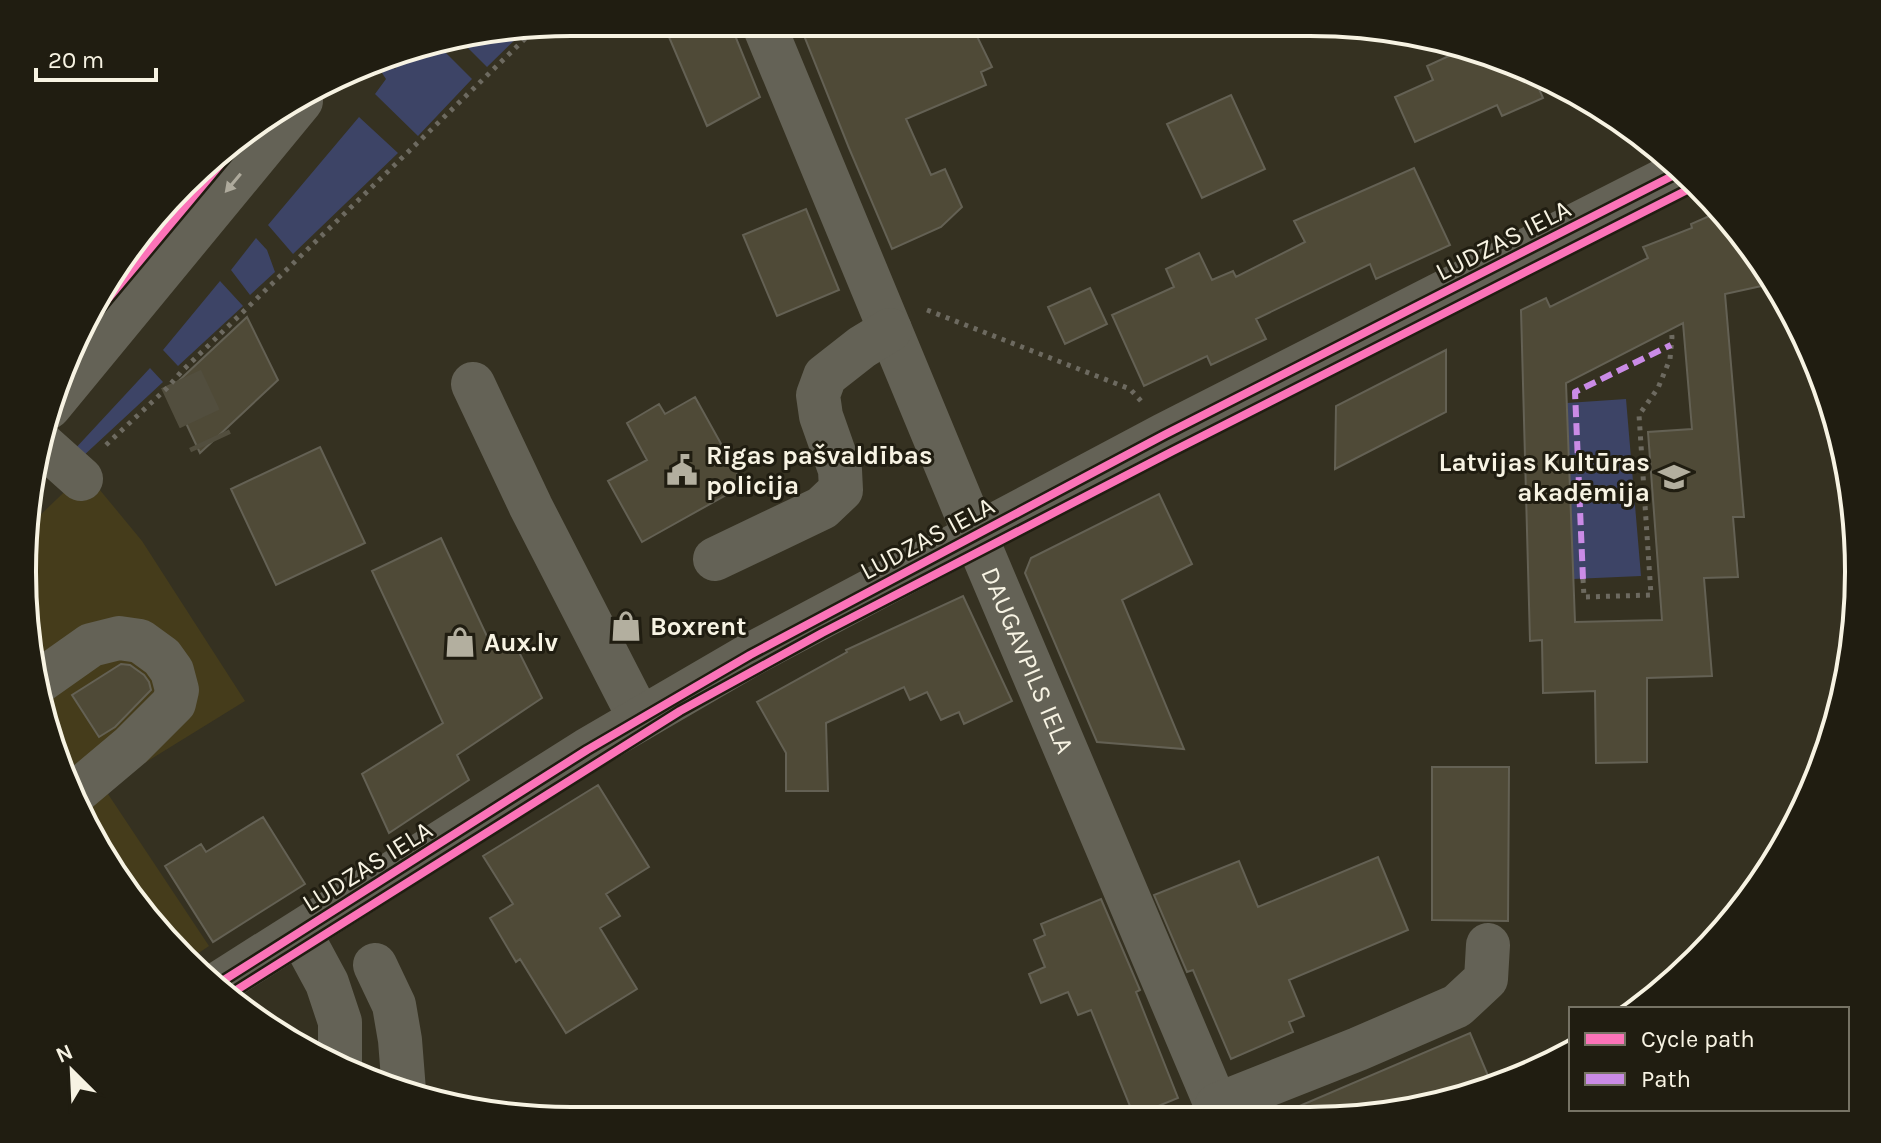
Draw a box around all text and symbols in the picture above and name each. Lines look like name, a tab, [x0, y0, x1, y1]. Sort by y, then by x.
scale bar	[36, 32, 156, 82]
text: 20 m	[48, 46, 104, 74]
one-way arrow	[225, 173, 242, 193]
street label: LUDZAS IELA	[1430, 193, 1576, 288]
place label: Rīgas pašvaldības policija	[706, 440, 933, 501]
place label: Latvijas Kultūras akadēmija	[1439, 447, 1650, 508]
public building icon: Rīgas pašvaldības policija	[665, 453, 699, 487]
school or university icon: Latvijas Kultūras akadēmija	[1657, 460, 1691, 494]
street label: LUDZAS IELA	[855, 490, 1000, 587]
street label: DAUGAVPILS IELA	[974, 562, 1081, 758]
shop icon: Boxrent	[609, 609, 643, 643]
place label: Boxrent	[650, 611, 746, 642]
shop icon: Aux.lv	[443, 625, 477, 659]
place label: Aux.lv	[484, 627, 558, 658]
street label: LUDZAS IELA	[297, 814, 438, 919]
legend	[1569, 1007, 1849, 1111]
text: Cycle path	[1641, 1025, 1755, 1053]
north arrow	[32, 1031, 112, 1111]
text: N	[52, 1039, 77, 1069]
text: Path	[1641, 1065, 1691, 1093]

